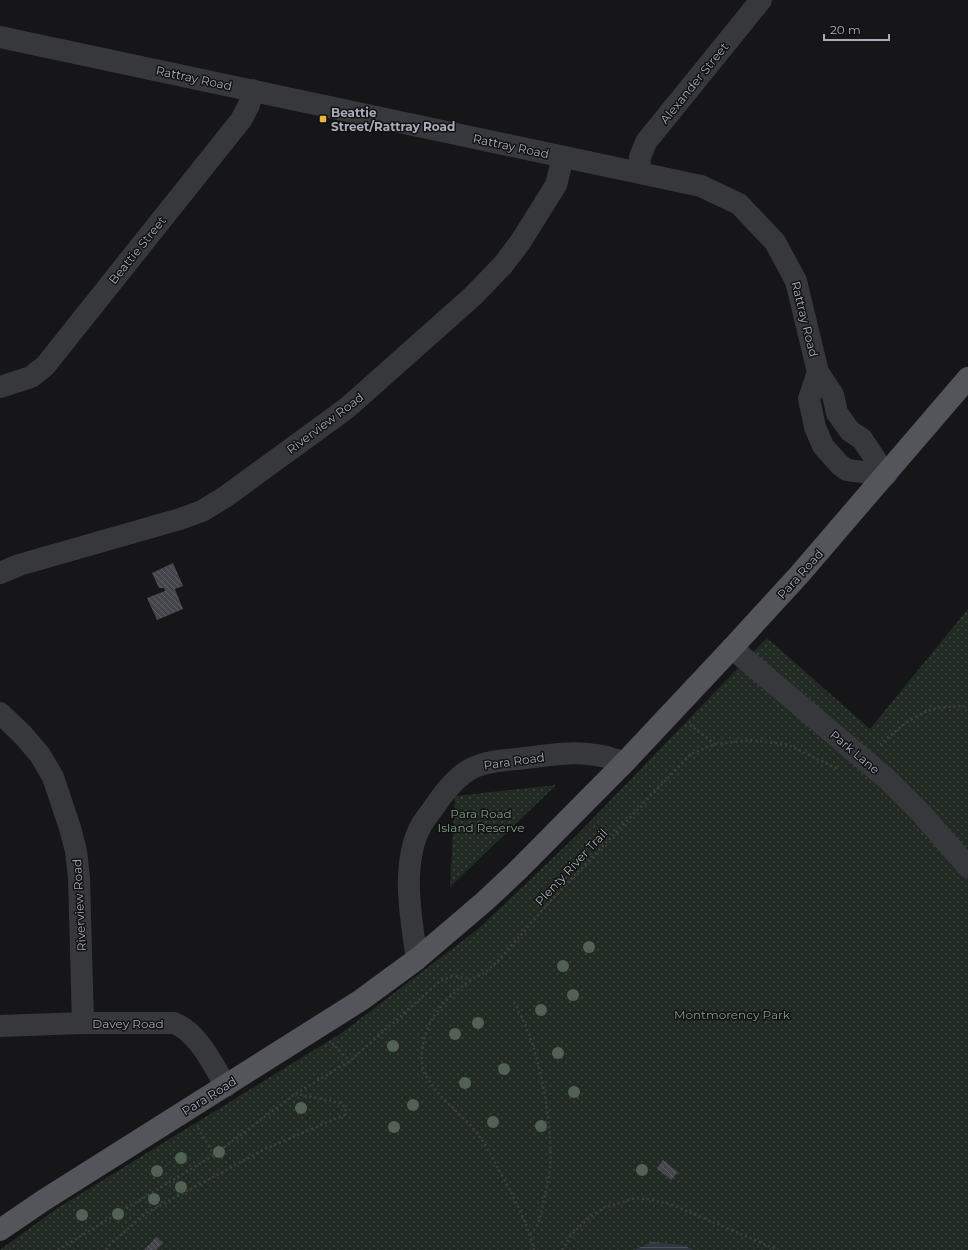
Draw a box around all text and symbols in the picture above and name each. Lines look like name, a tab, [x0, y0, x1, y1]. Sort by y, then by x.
scale bar	[824, 16, 889, 42]
text: 20 m	[830, 22, 861, 37]
street label: Alexander Street	[657, 39, 731, 127]
street label: Rattray Road	[155, 63, 233, 93]
place label: Beattie Street/Rattray Road	[331, 105, 455, 134]
marker: Beattie Street/Rattray Road	[318, 114, 328, 124]
street label: Rattray Road	[472, 131, 550, 161]
street label: Beattie Street	[105, 213, 169, 287]
street label: Rattray Road	[788, 280, 822, 358]
street label: Riverview Road	[284, 389, 366, 457]
street label: Para Road	[774, 546, 826, 602]
street label: Park Lane	[827, 727, 883, 777]
street label: Para Road	[483, 749, 545, 773]
park label: Para Road Island Reserve	[438, 806, 524, 835]
street label: Plenty River Trail	[532, 826, 610, 908]
street label: Riverview Road	[69, 858, 89, 952]
park label: Montmorency Park	[674, 1007, 791, 1022]
street label: Davey Road	[92, 1016, 164, 1031]
street label: Para Road	[179, 1073, 239, 1119]

